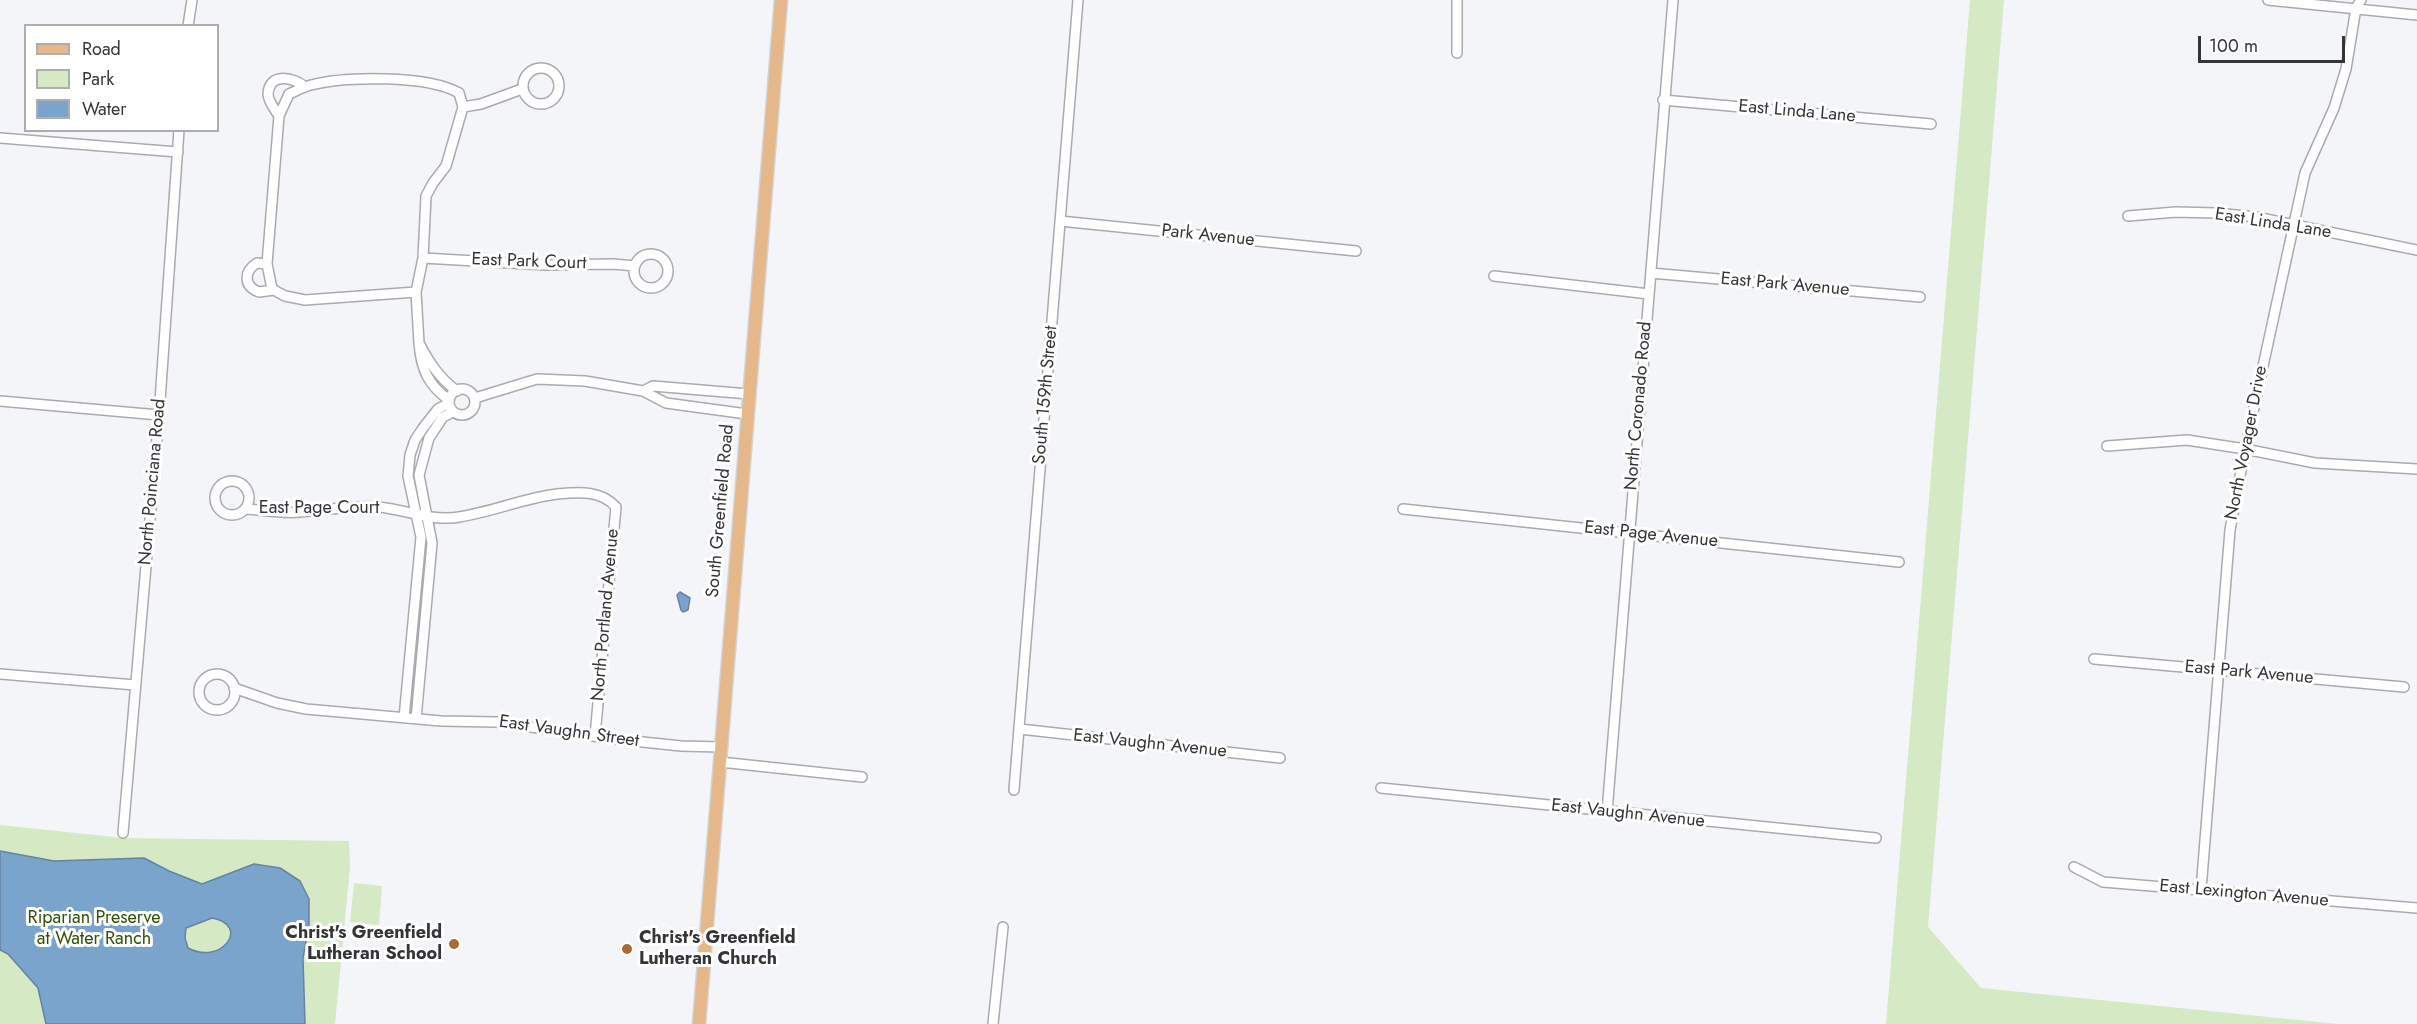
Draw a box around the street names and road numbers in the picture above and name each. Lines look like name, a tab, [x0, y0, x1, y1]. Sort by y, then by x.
street label: East Linda Lane	[1738, 96, 1856, 128]
street label: East Linda Lane	[2213, 204, 2333, 244]
street label: Park Avenue	[1160, 220, 1256, 252]
street label: East Park Court	[471, 249, 587, 275]
street label: East Park Avenue	[1720, 269, 1850, 301]
street label: North Coronado Road	[1621, 321, 1657, 491]
street label: South 159th Street	[1029, 325, 1063, 465]
street label: North Voyager Drive	[2221, 364, 2273, 522]
street label: North Poinciana Road	[135, 398, 171, 566]
street label: South Greenfield Road	[703, 423, 739, 599]
street label: East Page Court	[259, 498, 379, 520]
street label: East Page Avenue	[1583, 517, 1719, 553]
street label: North Portland Avenue	[588, 528, 624, 702]
street label: East Park Avenue	[2184, 657, 2314, 689]
street label: East Vaughn Street	[498, 711, 640, 753]
street label: East Vaughn Avenue	[1072, 725, 1228, 763]
street label: East Vaughn Avenue	[1550, 795, 1706, 833]
street label: East Lexington Avenue	[2159, 876, 2329, 912]

